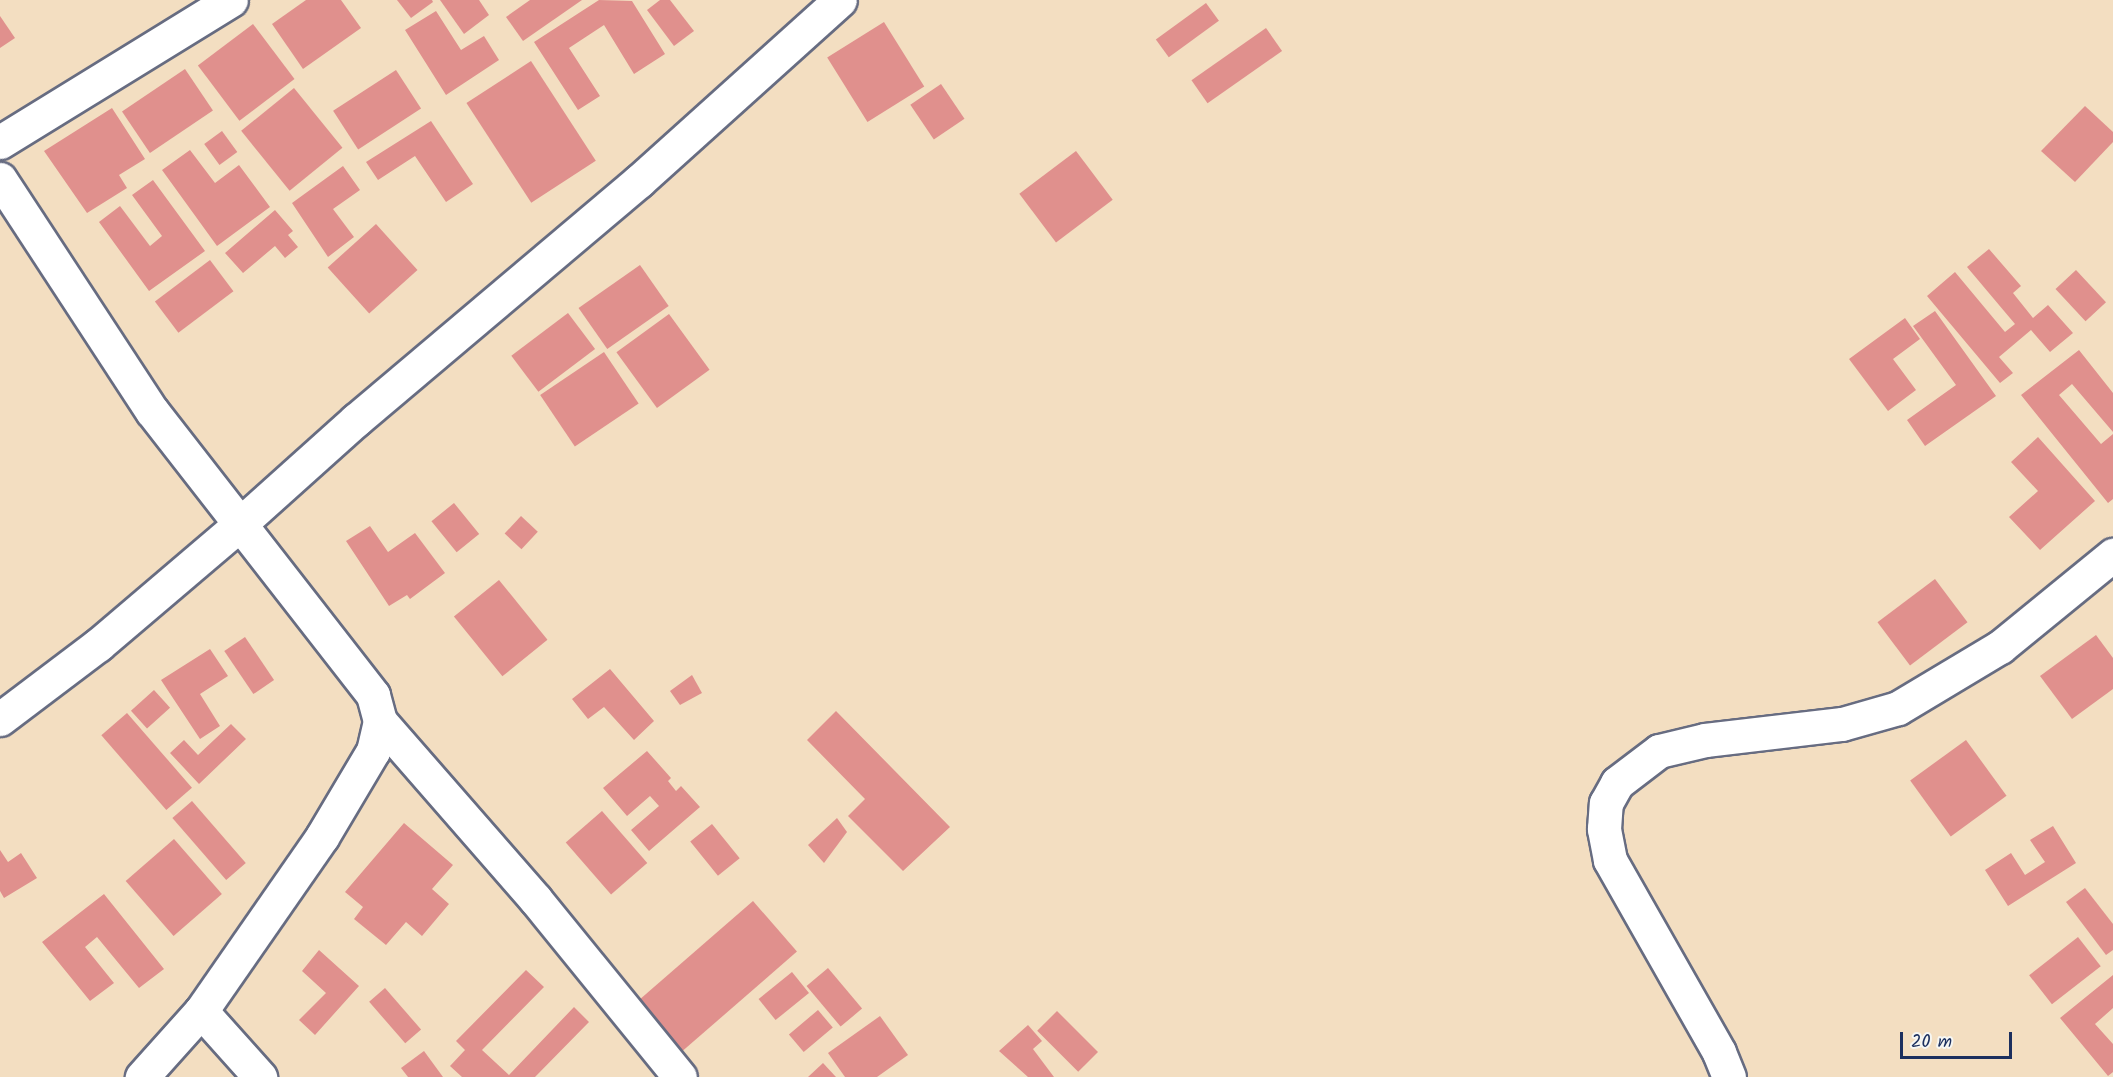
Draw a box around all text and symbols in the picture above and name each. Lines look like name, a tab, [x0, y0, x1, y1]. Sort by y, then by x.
scale bar	[1903, 1020, 2016, 1058]
text: 20 m	[1911, 1028, 1952, 1057]

